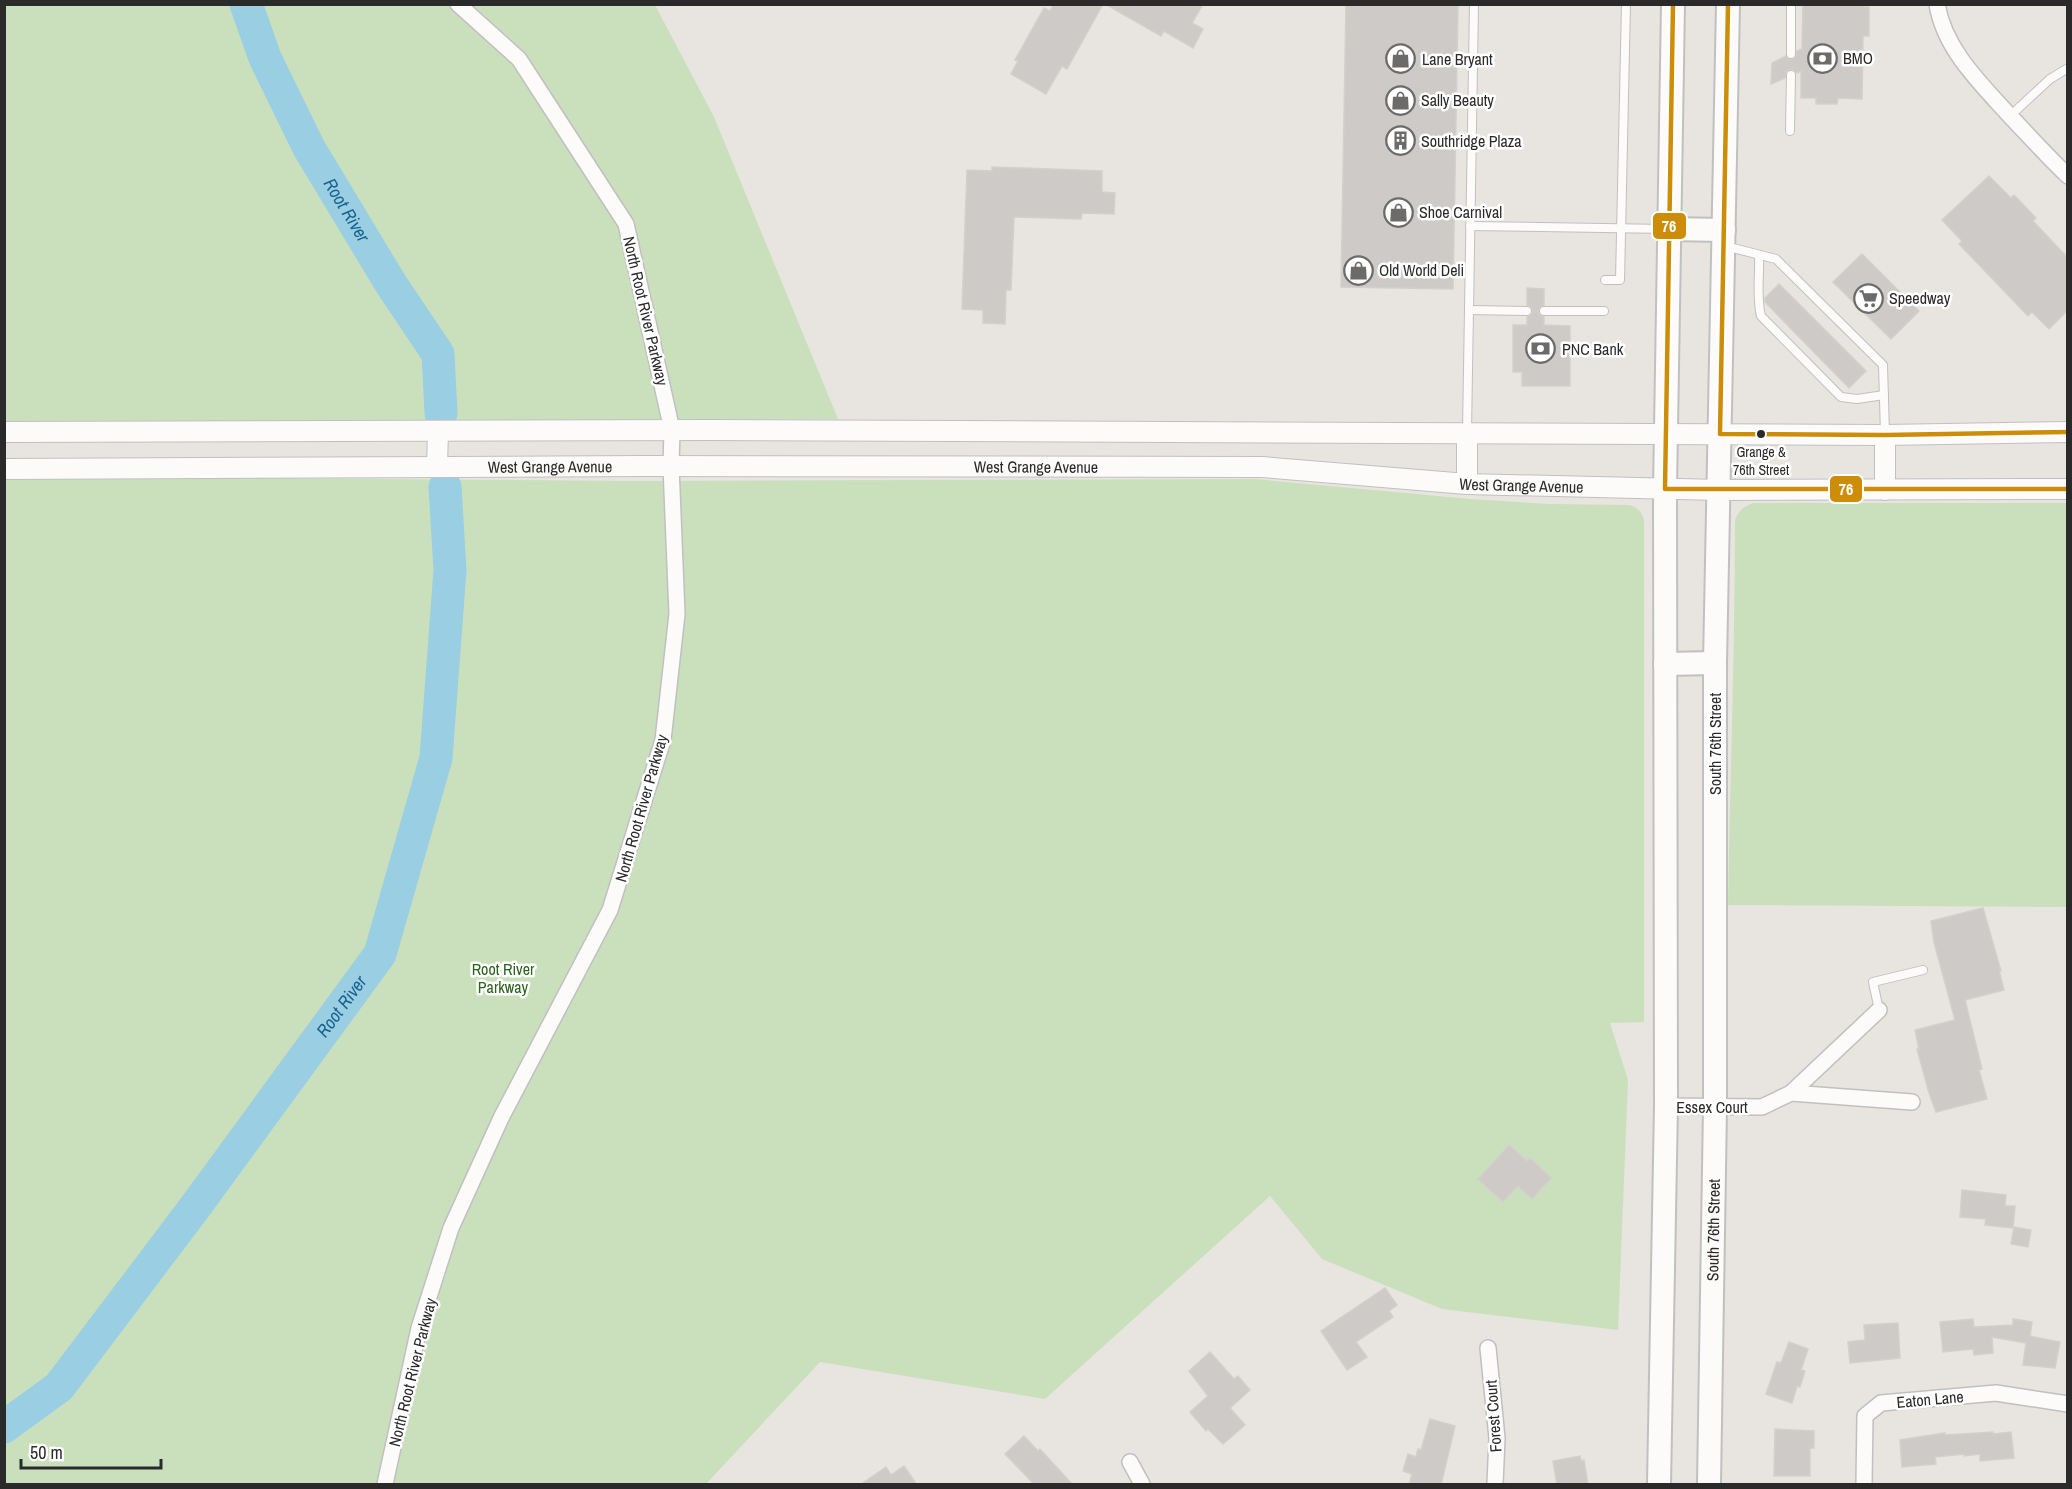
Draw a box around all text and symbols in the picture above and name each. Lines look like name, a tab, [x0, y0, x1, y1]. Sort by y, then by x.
bank icon: BMO	[1806, 42, 1838, 74]
shop icon: Lane Bryant	[1385, 43, 1417, 75]
place label: BMO	[1843, 47, 1873, 69]
place label: Lane Bryant	[1422, 48, 1493, 70]
shop icon: Sally Beauty	[1384, 84, 1416, 116]
place label: Sally Beauty	[1421, 89, 1494, 111]
building icon: Southridge Plaza	[1384, 125, 1416, 157]
place label: Southridge Plaza	[1421, 130, 1522, 152]
water label: Root River	[318, 173, 376, 248]
shop icon: Shoe Carnival	[1382, 196, 1414, 228]
place label: Shoe Carnival	[1419, 201, 1502, 223]
line badge: 76	[1652, 212, 1687, 240]
text: 76	[1662, 215, 1676, 237]
street label: North Root River Parkway	[618, 234, 674, 388]
shop icon: Old World Deli	[1342, 254, 1374, 286]
place label: Old World Deli	[1379, 259, 1464, 281]
supermarket icon: Speedway	[1852, 282, 1884, 314]
place label: Speedway	[1889, 287, 1951, 309]
bank icon: PNC Bank	[1525, 333, 1557, 365]
place label: PNC Bank	[1562, 338, 1624, 360]
marker: Grange & 76th Street	[1755, 428, 1767, 440]
place label: Grange & 76th Street	[1733, 443, 1789, 479]
street label: West Grange Avenue	[488, 455, 612, 478]
street label: West Grange Avenue	[974, 456, 1098, 478]
street label: West Grange Avenue	[1458, 472, 1584, 498]
line badge: 76	[1829, 475, 1863, 503]
text: 76	[1839, 478, 1853, 500]
street label: South 76th Street	[1704, 693, 1726, 795]
street label: North Root River Parkway	[609, 731, 673, 884]
park label: Root River Parkway	[472, 958, 535, 998]
water label: Root River	[310, 969, 373, 1042]
street label: Essex Court	[1676, 1096, 1748, 1118]
street label: South 76th Street	[1701, 1178, 1725, 1281]
street label: North Root River Parkway	[383, 1295, 441, 1449]
street label: Forest Court	[1479, 1379, 1506, 1453]
street label: Eaton Lane	[1896, 1385, 1964, 1413]
scale bar	[21, 1432, 160, 1470]
text: 50 m	[30, 1440, 63, 1465]

